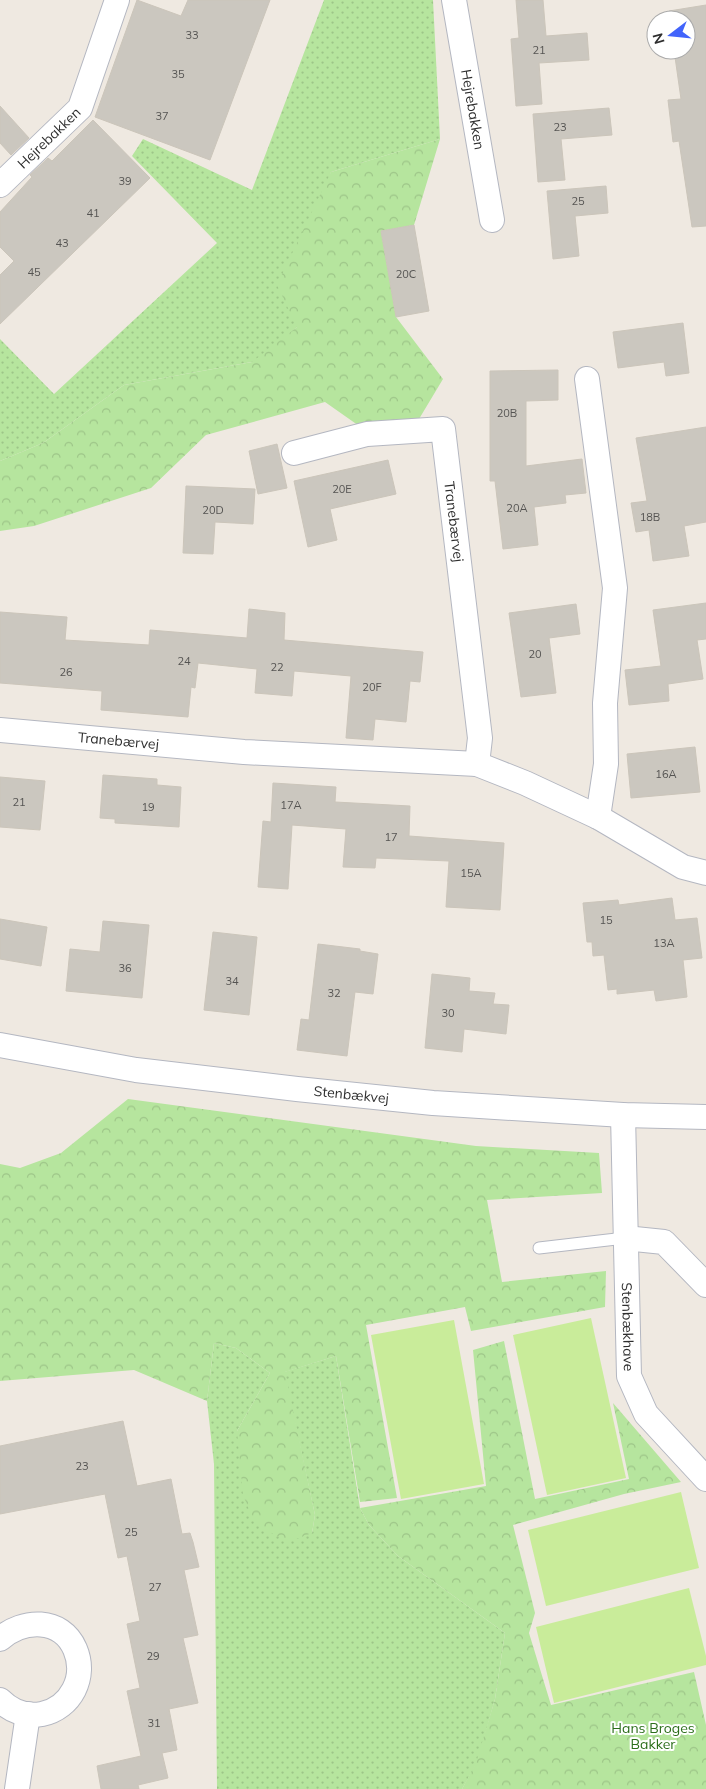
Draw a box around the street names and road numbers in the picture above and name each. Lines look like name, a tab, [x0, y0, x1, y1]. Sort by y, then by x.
street label: Hejrebakken	[457, 68, 489, 151]
street label: Hejrebakken	[13, 103, 85, 173]
street label: Tranebærvej	[440, 480, 468, 563]
street label: Tranebærvej	[77, 728, 160, 753]
street label: Stenbækvej	[313, 1082, 390, 1107]
street label: Stenbækhave	[618, 1282, 638, 1372]

